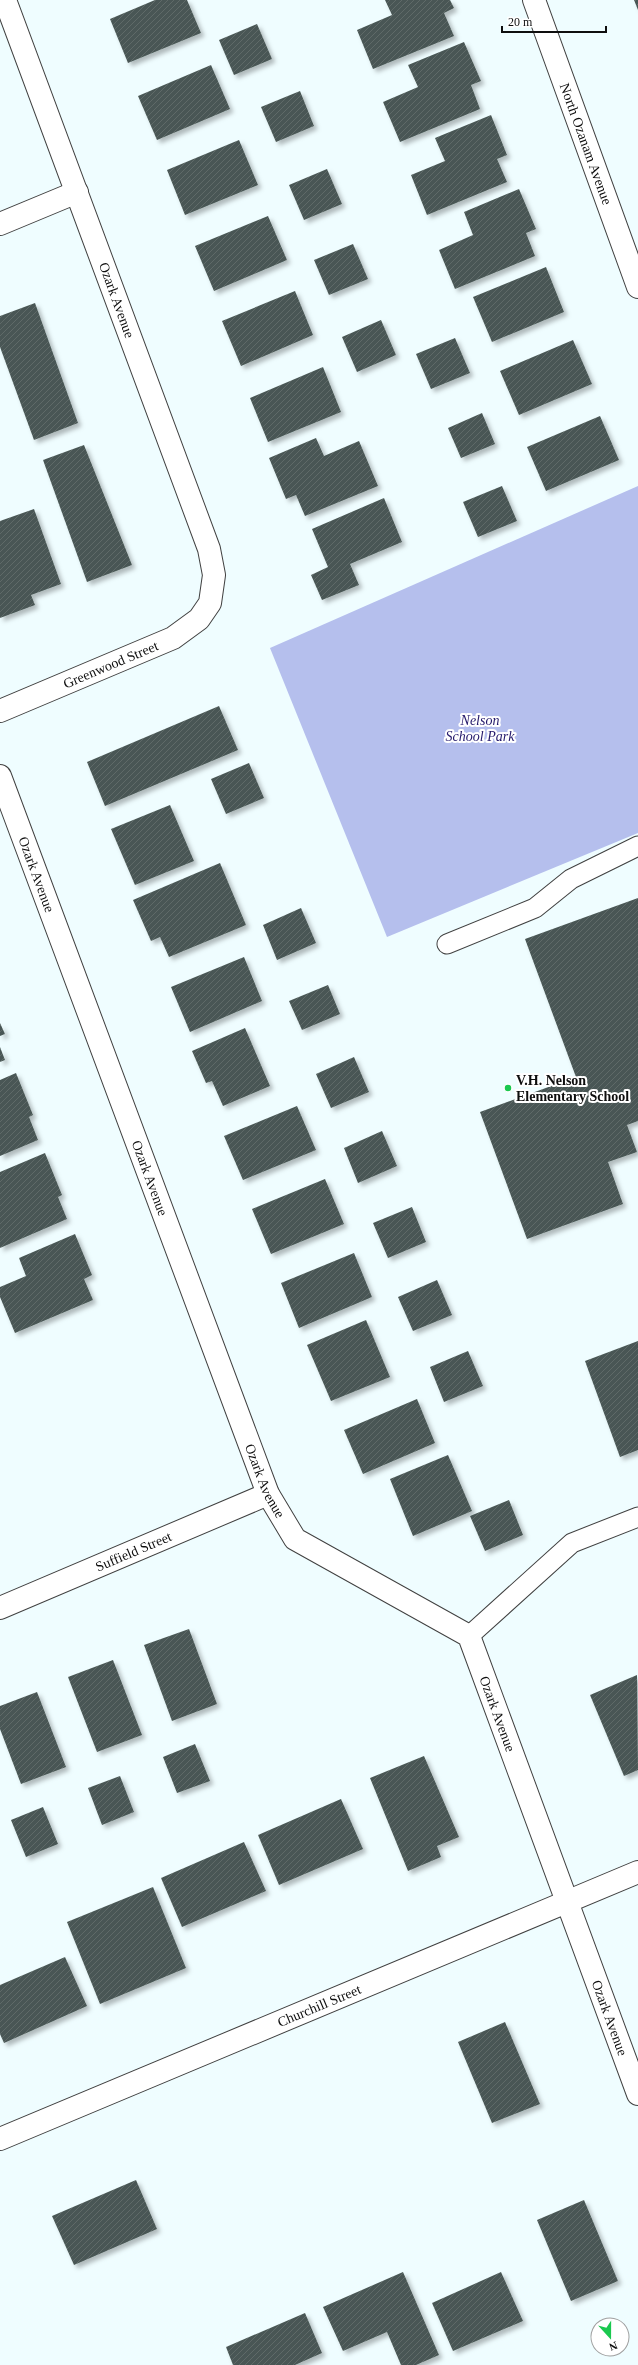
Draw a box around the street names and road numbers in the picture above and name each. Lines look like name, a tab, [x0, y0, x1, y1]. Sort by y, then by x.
street label: North Ozanam Avenue	[557, 81, 615, 207]
street label: Ozark Avenue	[96, 260, 137, 340]
street label: Greenwood Street	[61, 638, 161, 691]
street label: Ozark Avenue	[15, 835, 57, 914]
street label: Ozark Avenue	[129, 1138, 170, 1218]
street label: Ozark Avenue	[242, 1442, 288, 1521]
street label: Suffield Street	[93, 1529, 174, 1574]
street label: Ozark Avenue	[476, 1674, 518, 1754]
street label: Ozark Avenue	[589, 1978, 630, 2058]
street label: Churchill Street	[275, 1982, 363, 2030]

